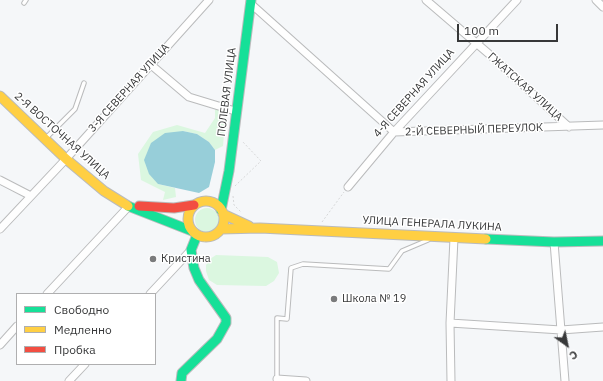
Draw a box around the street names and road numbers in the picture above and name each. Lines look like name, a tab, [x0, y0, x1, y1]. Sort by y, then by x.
street label: 3-Я СЕВЕРНАЯ УЛИЦА	[86, 41, 172, 135]
street label: 4-Я СЕВЕРНАЯ УЛИЦА	[371, 46, 457, 140]
street label: ПОЛЕВАЯ УЛИЦА	[215, 47, 239, 137]
street label: ГЖАТСКАЯ УЛИЦА	[485, 50, 565, 124]
street label: 2-Я ВОСТОЧНАЯ УЛИЦА	[12, 90, 112, 182]
street label: 2-Й СЕВЕРНЫЙ ПЕРЕУЛОК	[405, 121, 543, 139]
street label: УЛИЦА ГЕНЕРАЛА ЛУКИНА	[362, 214, 502, 234]

